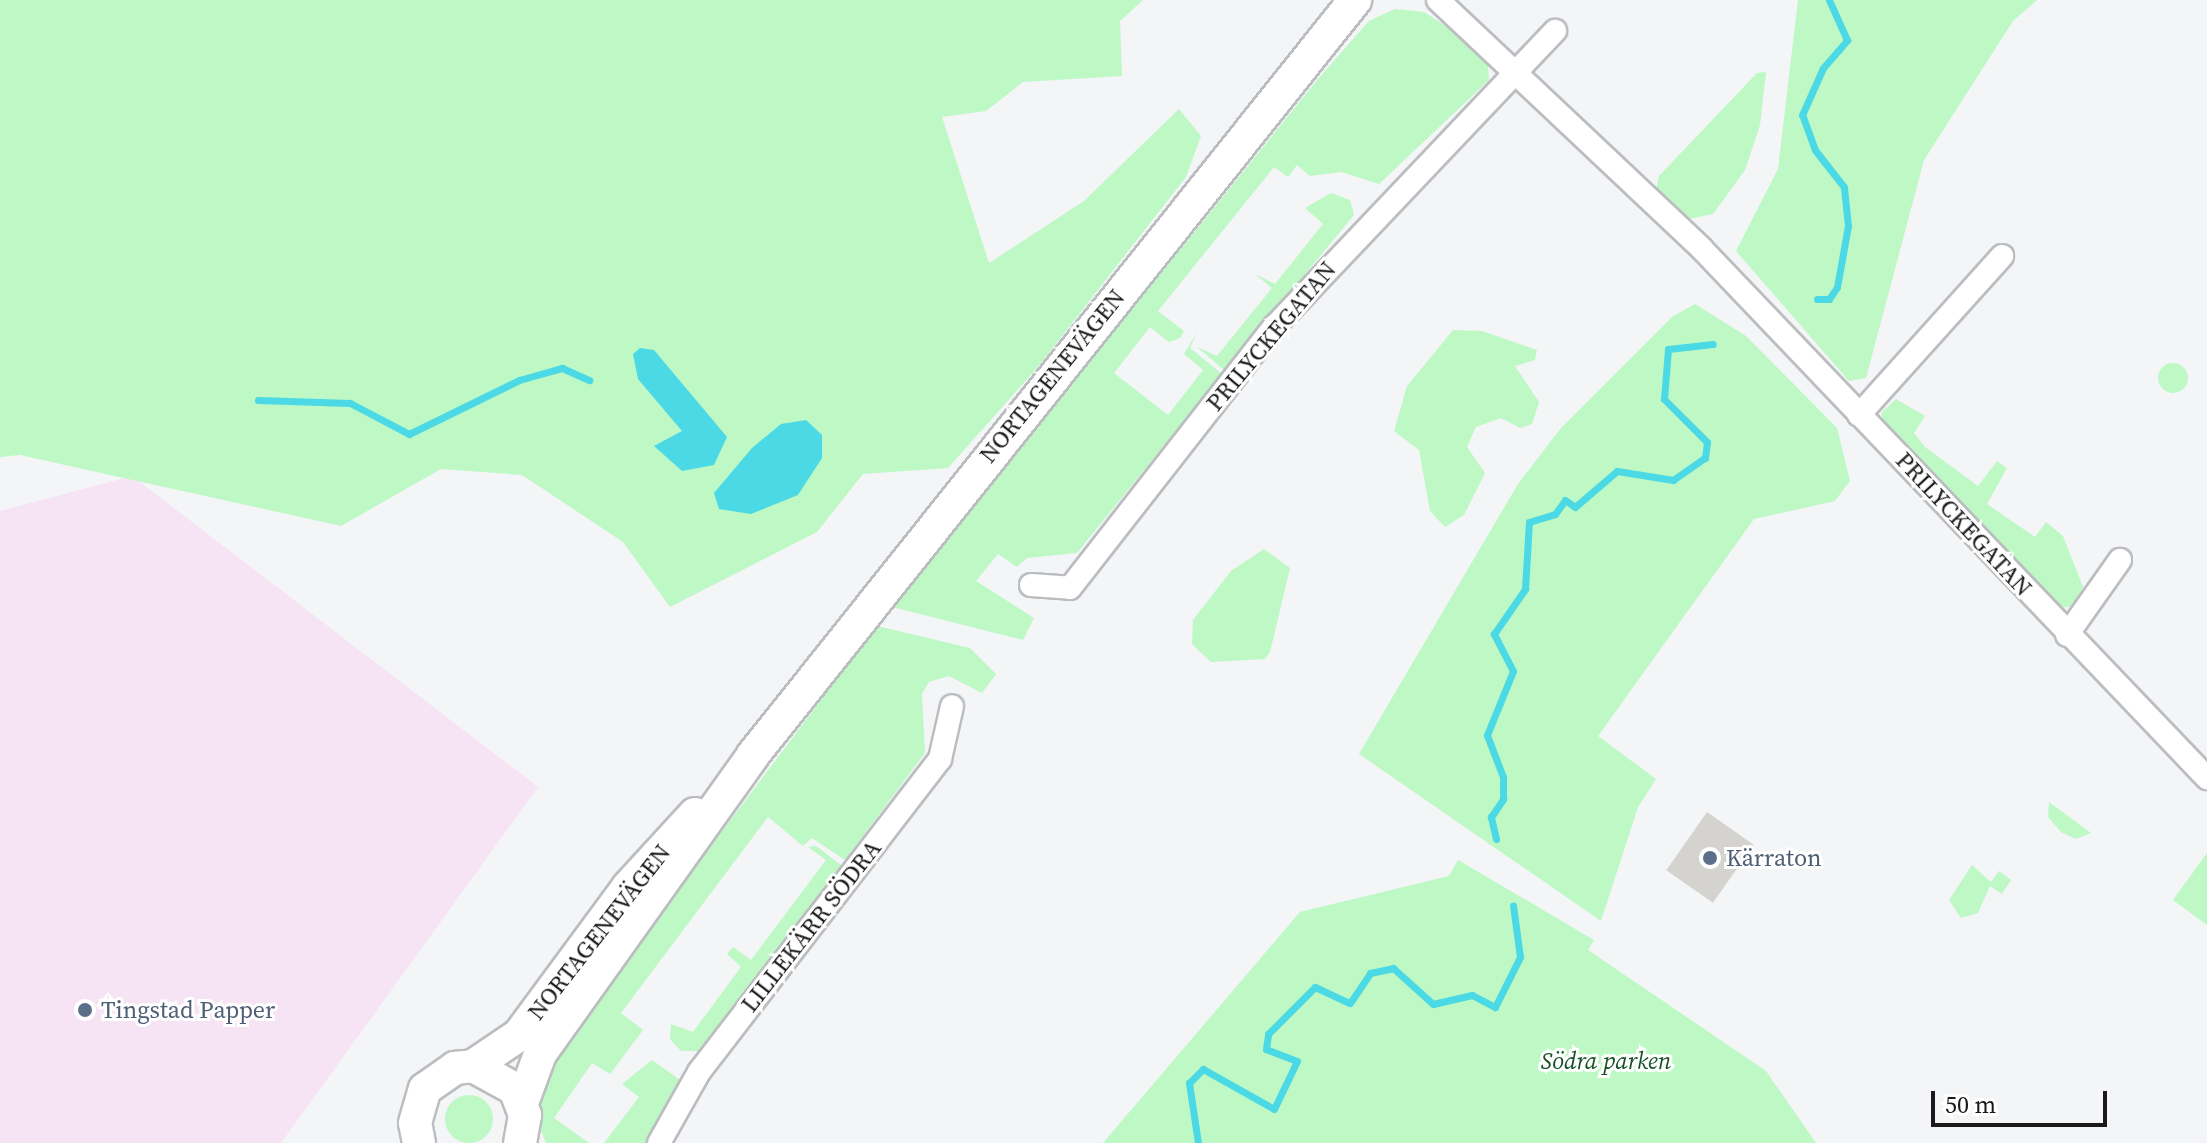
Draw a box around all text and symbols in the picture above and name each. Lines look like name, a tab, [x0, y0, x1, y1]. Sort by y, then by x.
street label: PRILYCKEGATAN	[1200, 255, 1342, 417]
street label: NORTAGENEVÄGEN	[973, 283, 1131, 469]
street label: PRILYCKEGATAN	[1890, 446, 2038, 602]
street label: LILLEKÄRR SÖDRA	[735, 834, 887, 1018]
street label: NORTAGENEVÄGEN	[522, 838, 676, 1026]
place label: Kärraton	[1726, 844, 1822, 872]
marker: Kärraton	[1701, 849, 1719, 867]
place label: Tingstad Papper	[101, 996, 275, 1024]
marker: Tingstad Papper	[76, 1001, 94, 1019]
park label: Södra parken	[1541, 1047, 1671, 1075]
scale bar	[1935, 1075, 2111, 1125]
text: 50 m	[1945, 1088, 1996, 1121]

